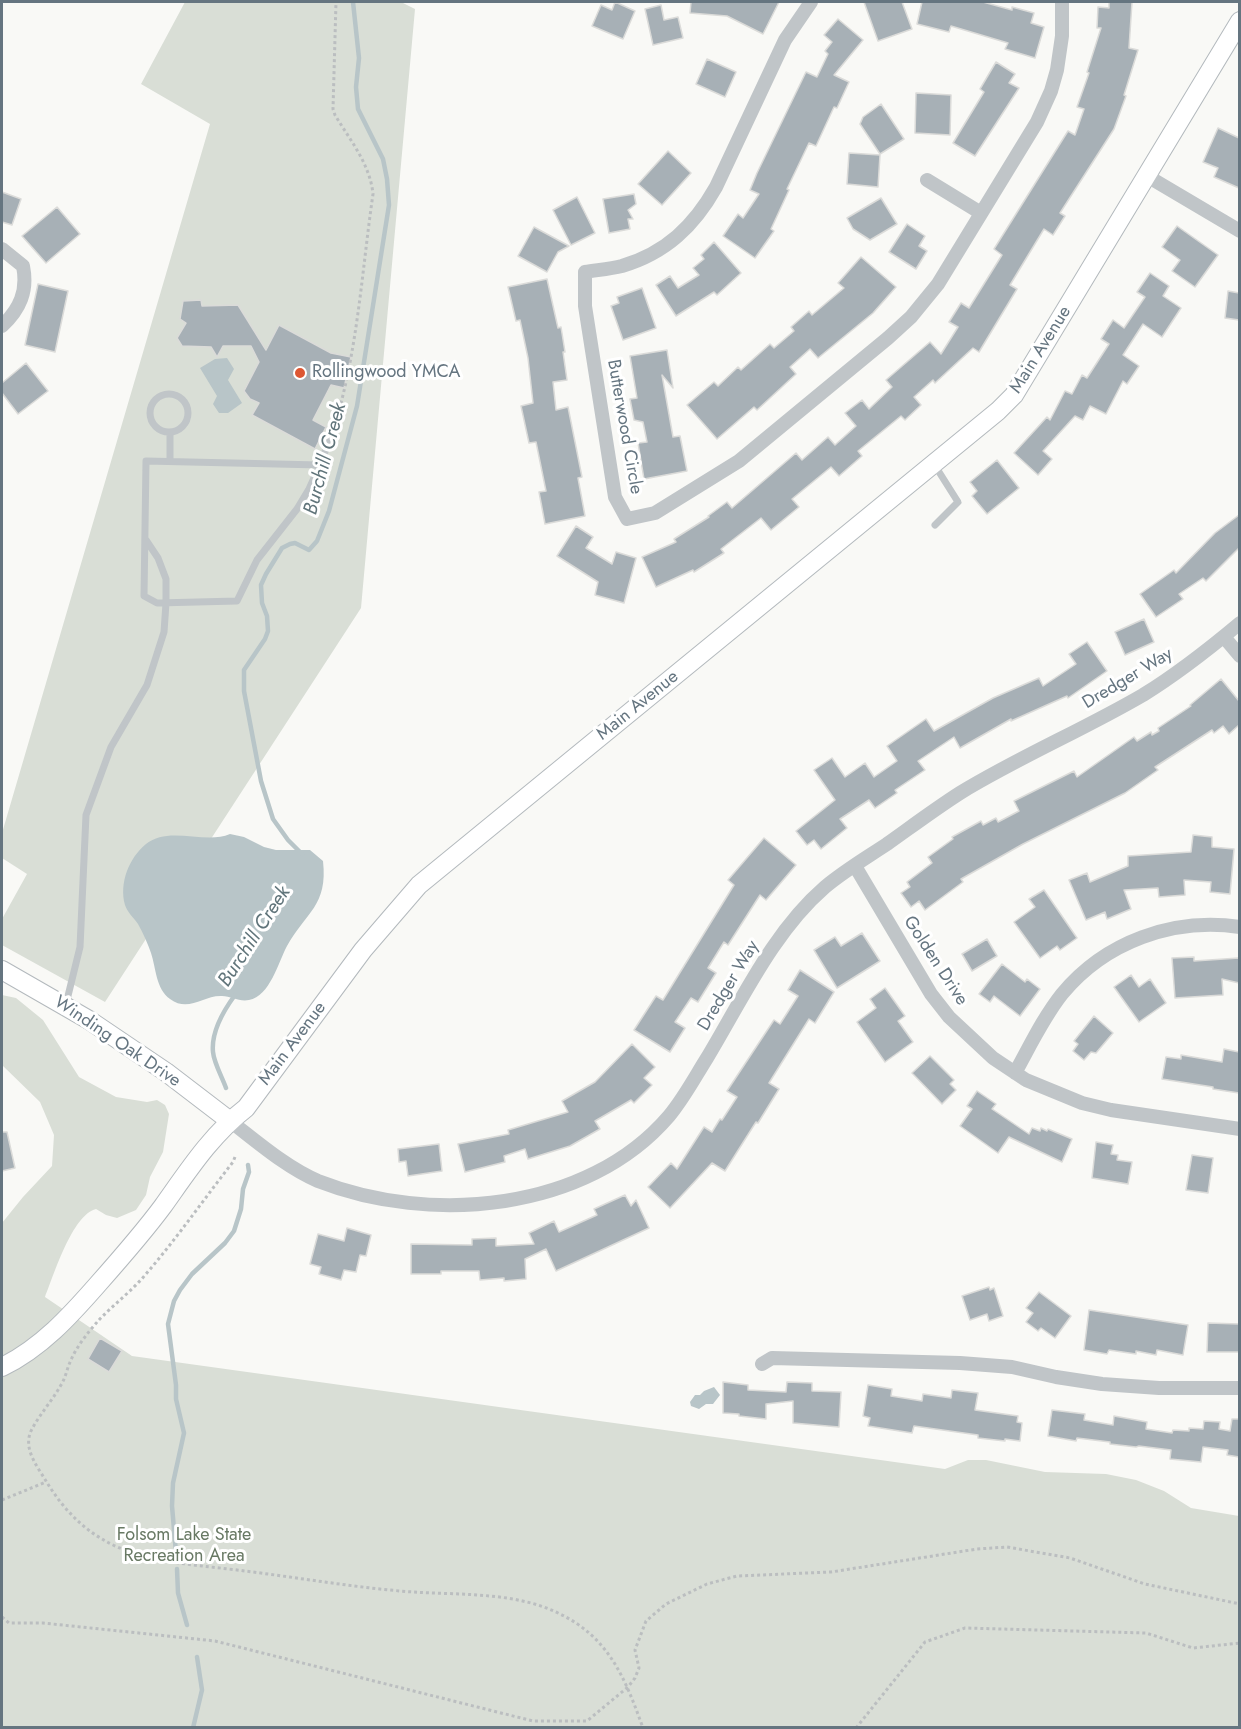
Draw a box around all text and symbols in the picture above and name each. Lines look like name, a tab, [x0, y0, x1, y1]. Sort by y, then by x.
street label: Main Avenue	[1006, 302, 1076, 398]
street label: Butterwood Circle	[602, 358, 646, 496]
place label: Rollingwood YMCA	[312, 362, 460, 384]
marker: Rollingwood YMCA	[293, 366, 307, 380]
water label: Burchill Creek	[300, 400, 352, 518]
street label: Dredger Way	[1079, 644, 1177, 714]
street label: Main Avenue	[593, 667, 683, 745]
water label: Burchill Creek	[214, 882, 296, 992]
street label: Golden Drive	[898, 912, 972, 1010]
street label: Dredger Way	[694, 937, 764, 1035]
street label: Winding Oak Drive	[50, 992, 184, 1092]
street label: Main Avenue	[255, 998, 331, 1090]
park label: Folsom Lake State Recreation Area	[117, 1525, 251, 1568]

